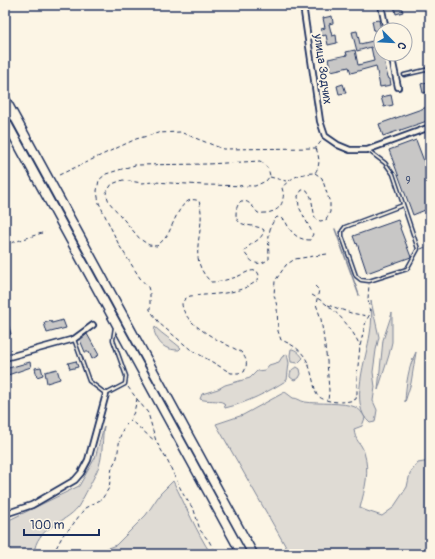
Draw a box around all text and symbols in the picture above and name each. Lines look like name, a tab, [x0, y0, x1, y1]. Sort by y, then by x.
north arrow	[373, 22, 413, 62]
street label: улица Зодчих	[310, 32, 335, 105]
text: С	[394, 40, 409, 52]
house number: 9	[405, 175, 411, 187]
scale bar	[24, 511, 99, 537]
text: 100 m	[30, 518, 65, 533]

